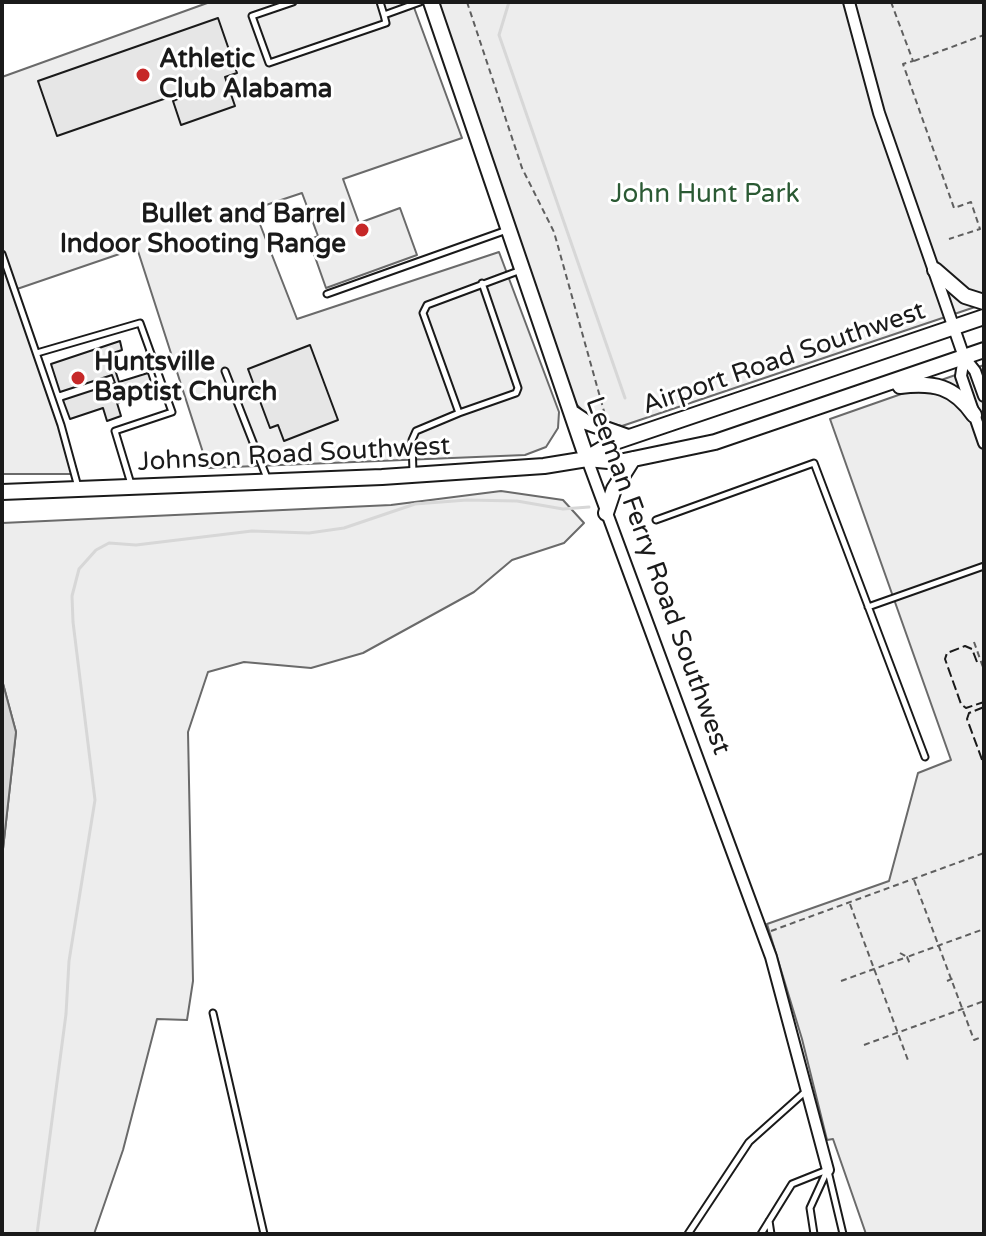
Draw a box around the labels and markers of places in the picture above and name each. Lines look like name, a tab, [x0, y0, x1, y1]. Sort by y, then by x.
place label: Athletic Club Alabama	[159, 44, 332, 106]
marker: Athletic Club Alabama	[134, 66, 152, 84]
place label: Bullet and Barrel Indoor Shooting Range	[60, 199, 346, 260]
marker: Bullet and Barrel Indoor Shooting Range	[353, 221, 371, 239]
place label: Huntsville Baptist Church	[94, 347, 277, 408]
marker: Huntsville Baptist Church	[69, 369, 87, 387]

